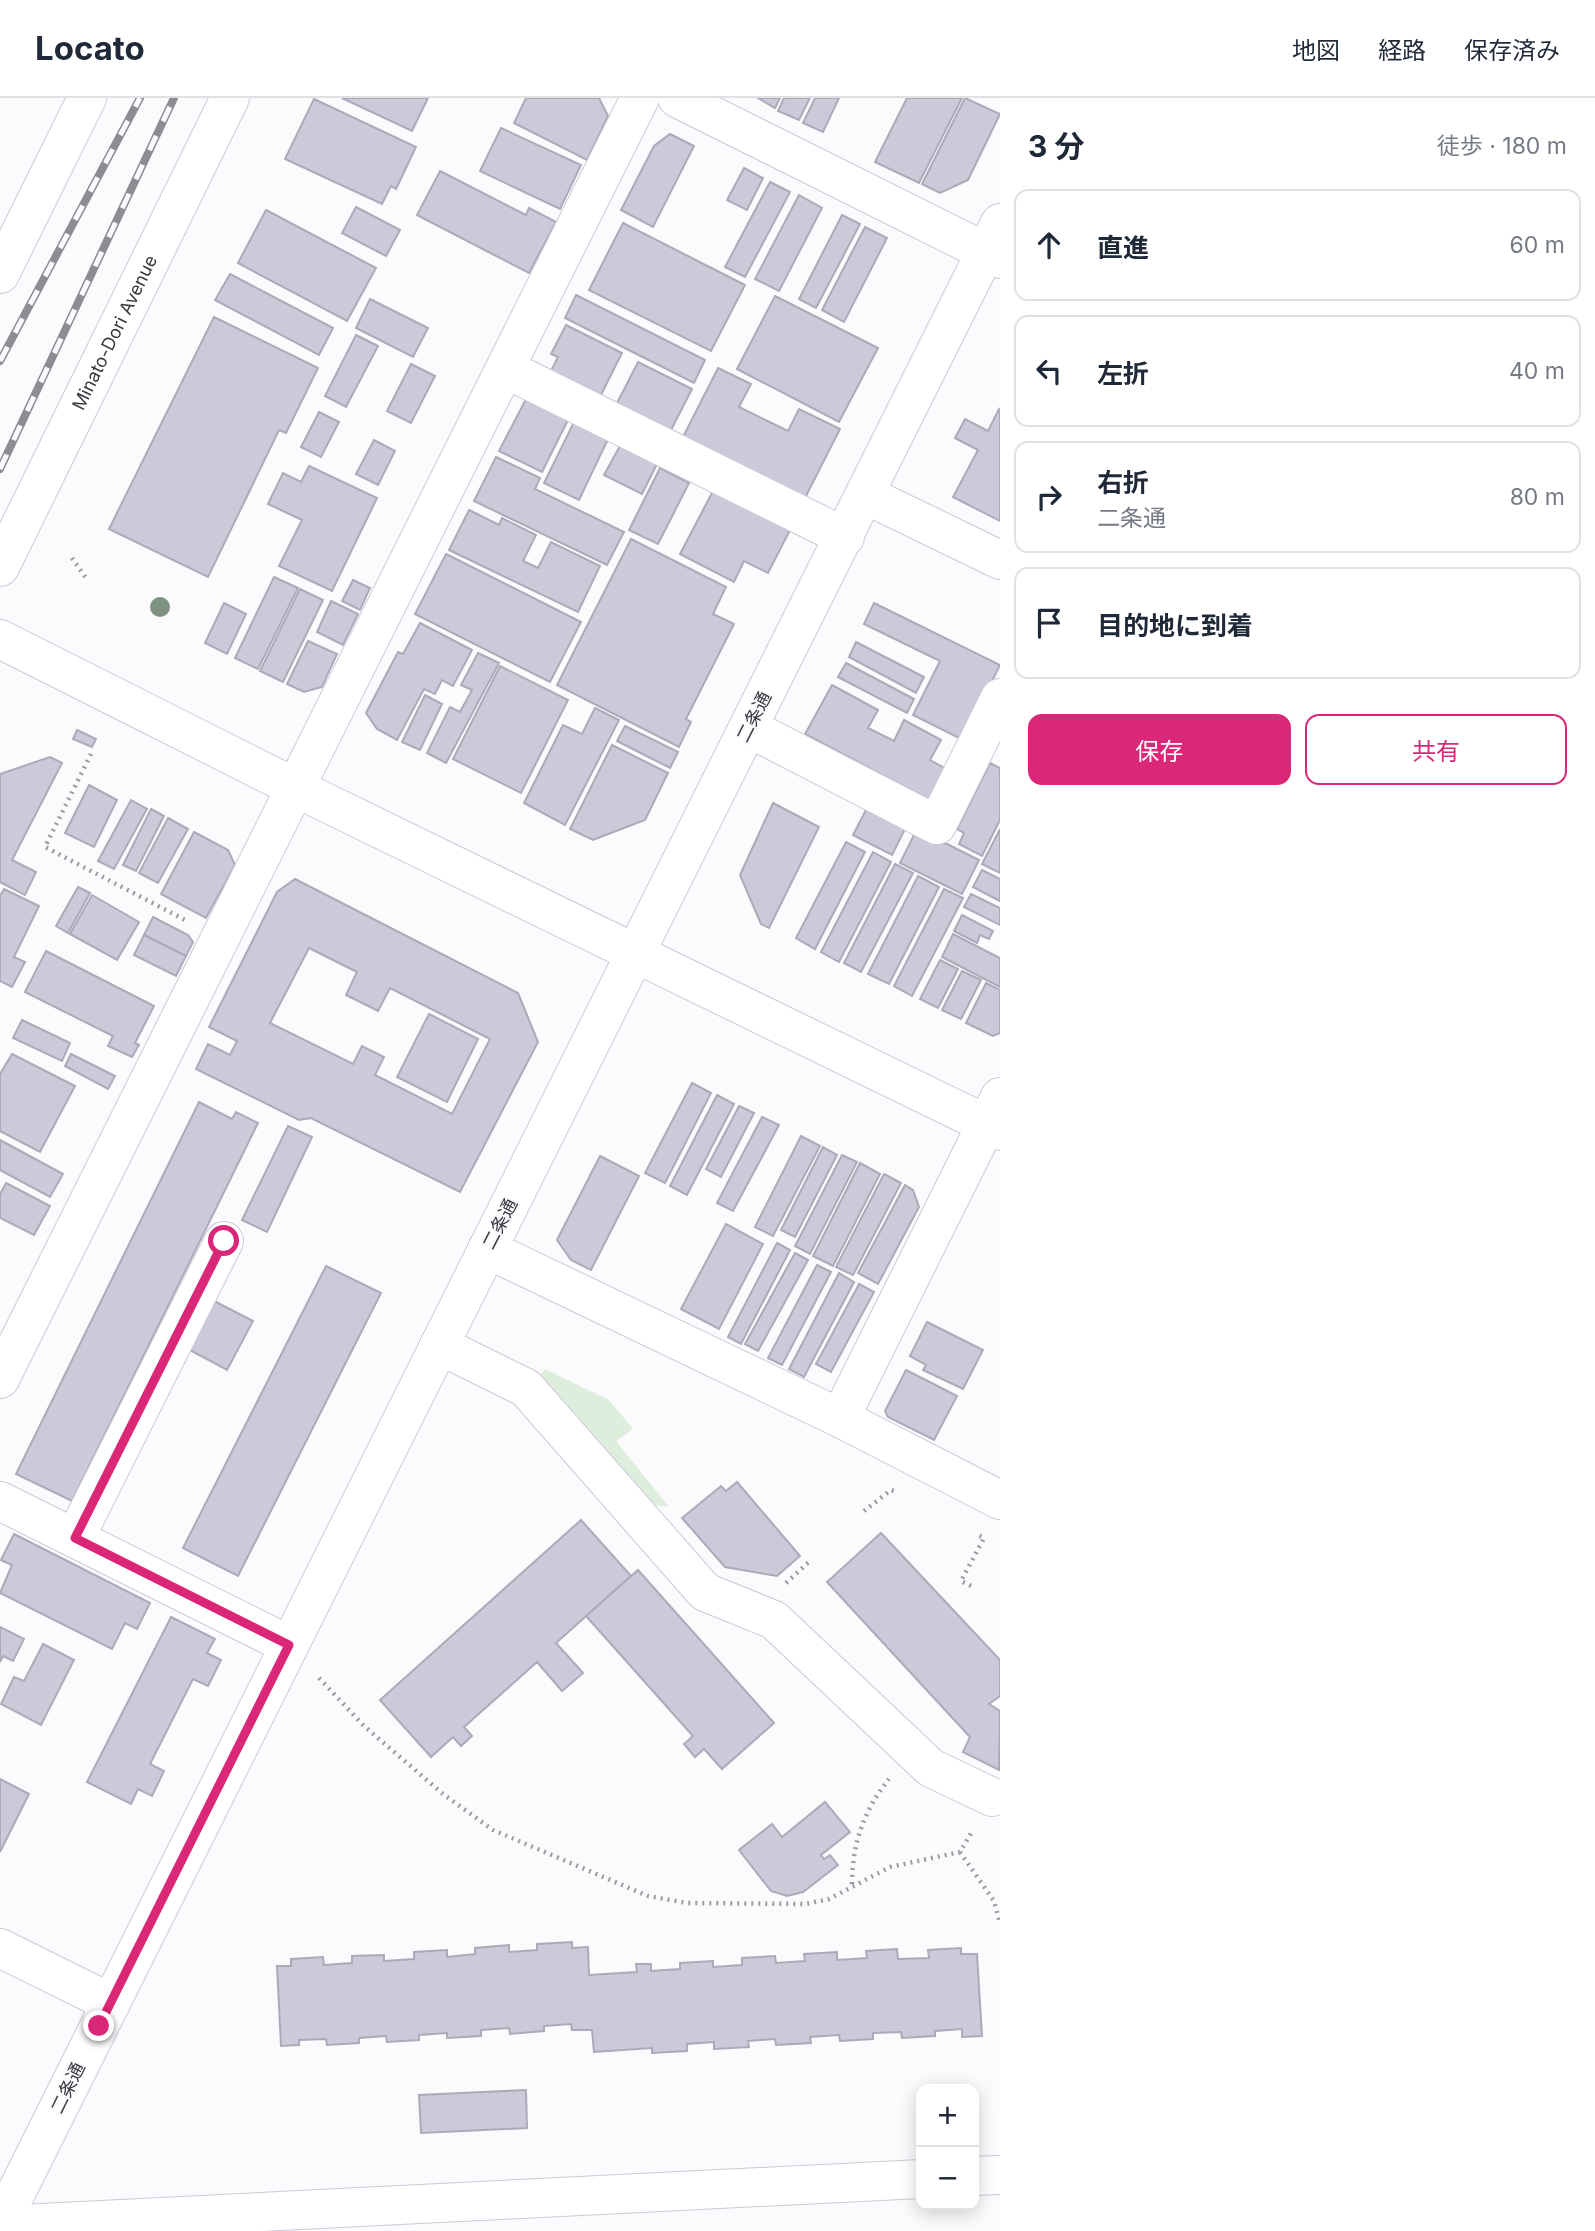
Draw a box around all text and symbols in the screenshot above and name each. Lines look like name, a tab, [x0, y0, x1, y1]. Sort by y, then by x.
text: Locato	[35, 28, 145, 68]
text: 地図	[1292, 36, 1340, 65]
text: 経路	[1378, 36, 1426, 65]
text: 保存済み	[1464, 36, 1560, 65]
text: 3 分	[1028, 128, 1084, 164]
text: 徒歩 · 180 m	[1437, 132, 1567, 160]
icon: ahead	[1030, 226, 1068, 264]
text: 60 m	[1510, 231, 1565, 259]
text: 直進	[1097, 232, 1149, 263]
street label: Minato-Dori Avenue	[68, 252, 161, 413]
icon: left	[1030, 352, 1068, 390]
text: 40 m	[1509, 357, 1565, 385]
text: 左折	[1097, 358, 1149, 389]
text: 右折	[1097, 467, 1149, 498]
icon: right	[1030, 478, 1068, 516]
text: 80 m	[1510, 483, 1565, 511]
text: 二条通	[1097, 504, 1166, 532]
icon: arrive	[1030, 604, 1068, 642]
text: 目的地に到着	[1097, 610, 1253, 641]
street label: 二条通	[732, 688, 775, 746]
button: 保存	[1028, 714, 1291, 785]
button: 共有	[1305, 714, 1567, 785]
street label: 二条通	[478, 1195, 521, 1253]
route start	[208, 1225, 239, 1256]
route end	[83, 2010, 114, 2041]
street label: 二条通	[46, 2059, 89, 2117]
map controls	[916, 2084, 979, 2210]
button: +	[916, 2084, 979, 2147]
button: −	[916, 2147, 979, 2210]

